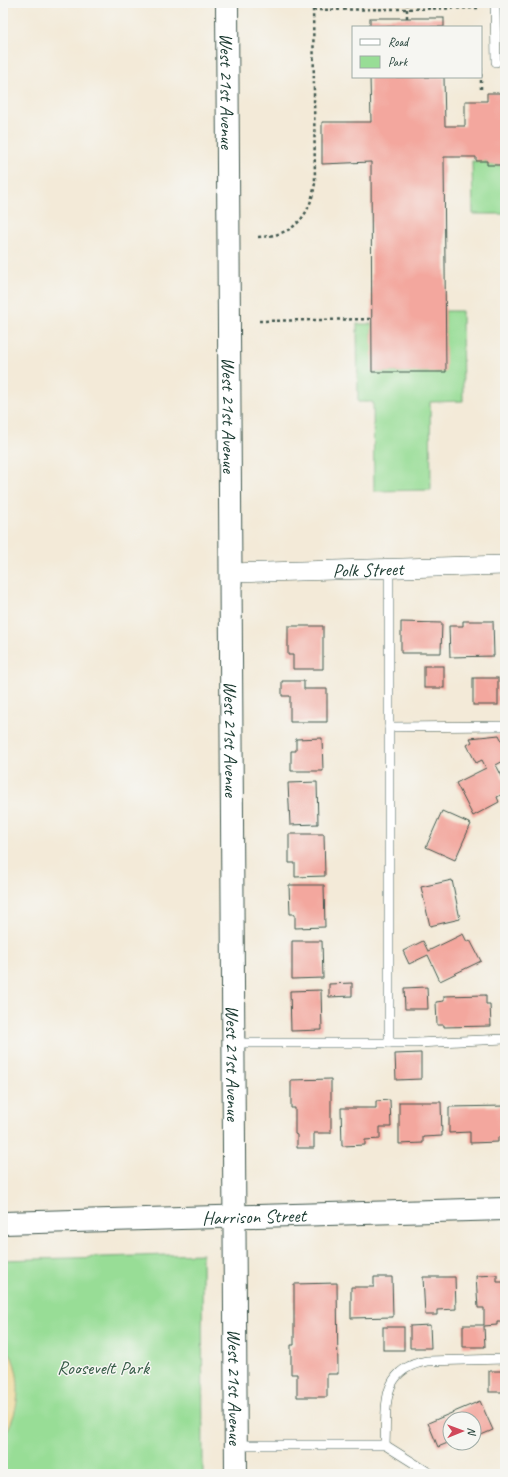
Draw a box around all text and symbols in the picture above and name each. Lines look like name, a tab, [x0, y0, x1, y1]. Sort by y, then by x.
legend	[352, 26, 482, 78]
street label: West 21st Avenue	[214, 33, 239, 151]
text: Road	[388, 34, 410, 50]
text: Park	[388, 54, 409, 70]
street label: West 21st Avenue	[216, 357, 241, 475]
street label: Polk Street	[332, 557, 405, 583]
street label: West 21st Avenue	[218, 681, 243, 799]
street label: West 21st Avenue	[220, 1005, 245, 1123]
street label: Harrison Street	[202, 1204, 308, 1230]
street label: West 21st Avenue	[222, 1329, 247, 1447]
park label: Roosevelt Park	[57, 1356, 151, 1380]
north arrow	[442, 1411, 482, 1451]
text: N	[465, 1427, 479, 1437]

